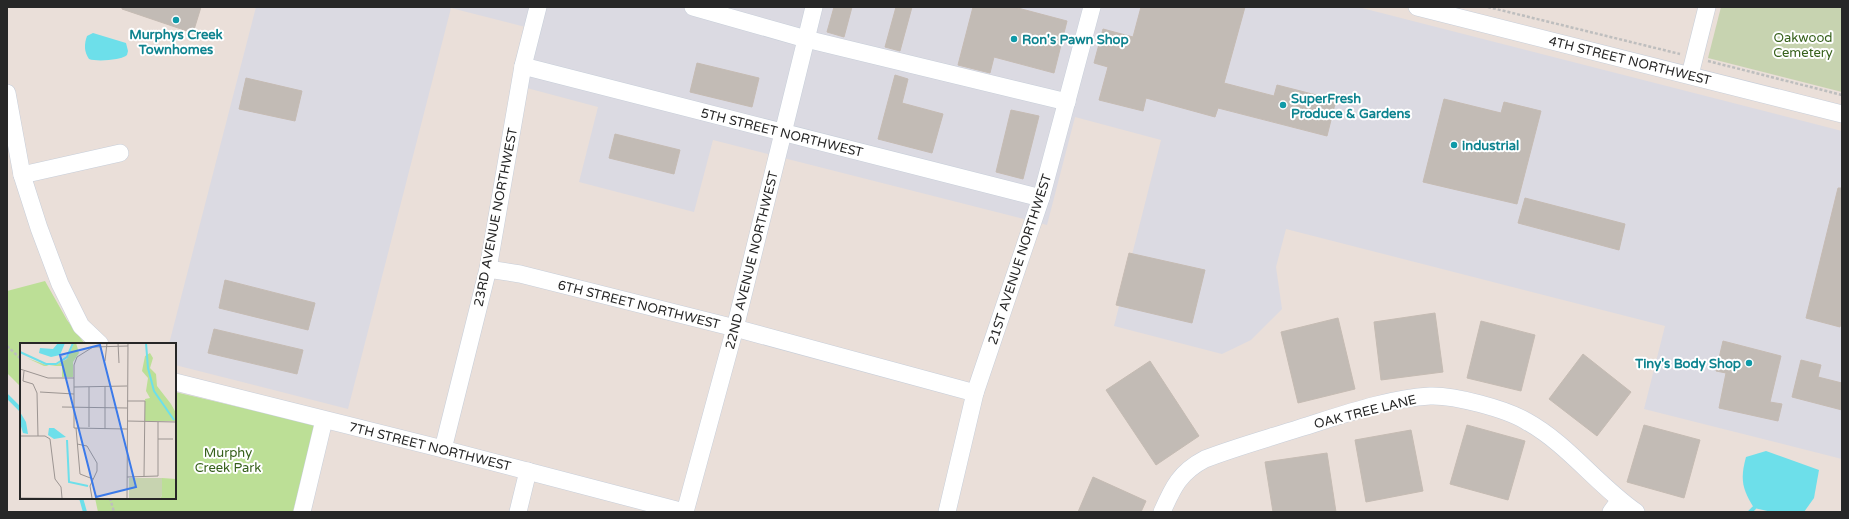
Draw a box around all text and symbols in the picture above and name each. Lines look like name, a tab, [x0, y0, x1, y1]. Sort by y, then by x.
marker: Murphys Creek Townhomes	[171, 15, 181, 25]
place label: Murphys Creek Townhomes	[129, 27, 223, 58]
park label: Oakwood Cemetery	[1773, 30, 1833, 61]
place label: Ron's Pawn Shop	[1022, 32, 1129, 48]
street label: 4TH STREET NORTHWEST	[1547, 33, 1713, 89]
marker: Ron's Pawn Shop	[1009, 34, 1019, 44]
place label: SuperFresh Produce & Gardens	[1291, 91, 1411, 122]
marker: SuperFresh Produce & Gardens	[1278, 100, 1288, 110]
street label: 5TH STREET NORTHWEST	[699, 105, 865, 161]
street label: 23RD AVENUE NORTHWEST	[471, 126, 521, 308]
place label: industrial	[1462, 138, 1519, 154]
marker: industrial	[1449, 140, 1459, 150]
street label: 22ND AVENUE NORTHWEST	[722, 169, 782, 351]
street label: 21ST AVENUE NORTHWEST	[985, 172, 1055, 347]
street label: 6TH STREET NORTHWEST	[556, 277, 722, 333]
inset map	[20, 343, 176, 499]
place label: Tiny's Body Shop	[1634, 356, 1741, 372]
marker: Tiny's Body Shop	[1744, 358, 1754, 368]
street label: OAK TREE LANE	[1312, 392, 1418, 432]
street label: 7TH STREET NORTHWEST	[347, 419, 513, 475]
park label: Murphy Creek Park	[195, 445, 261, 476]

